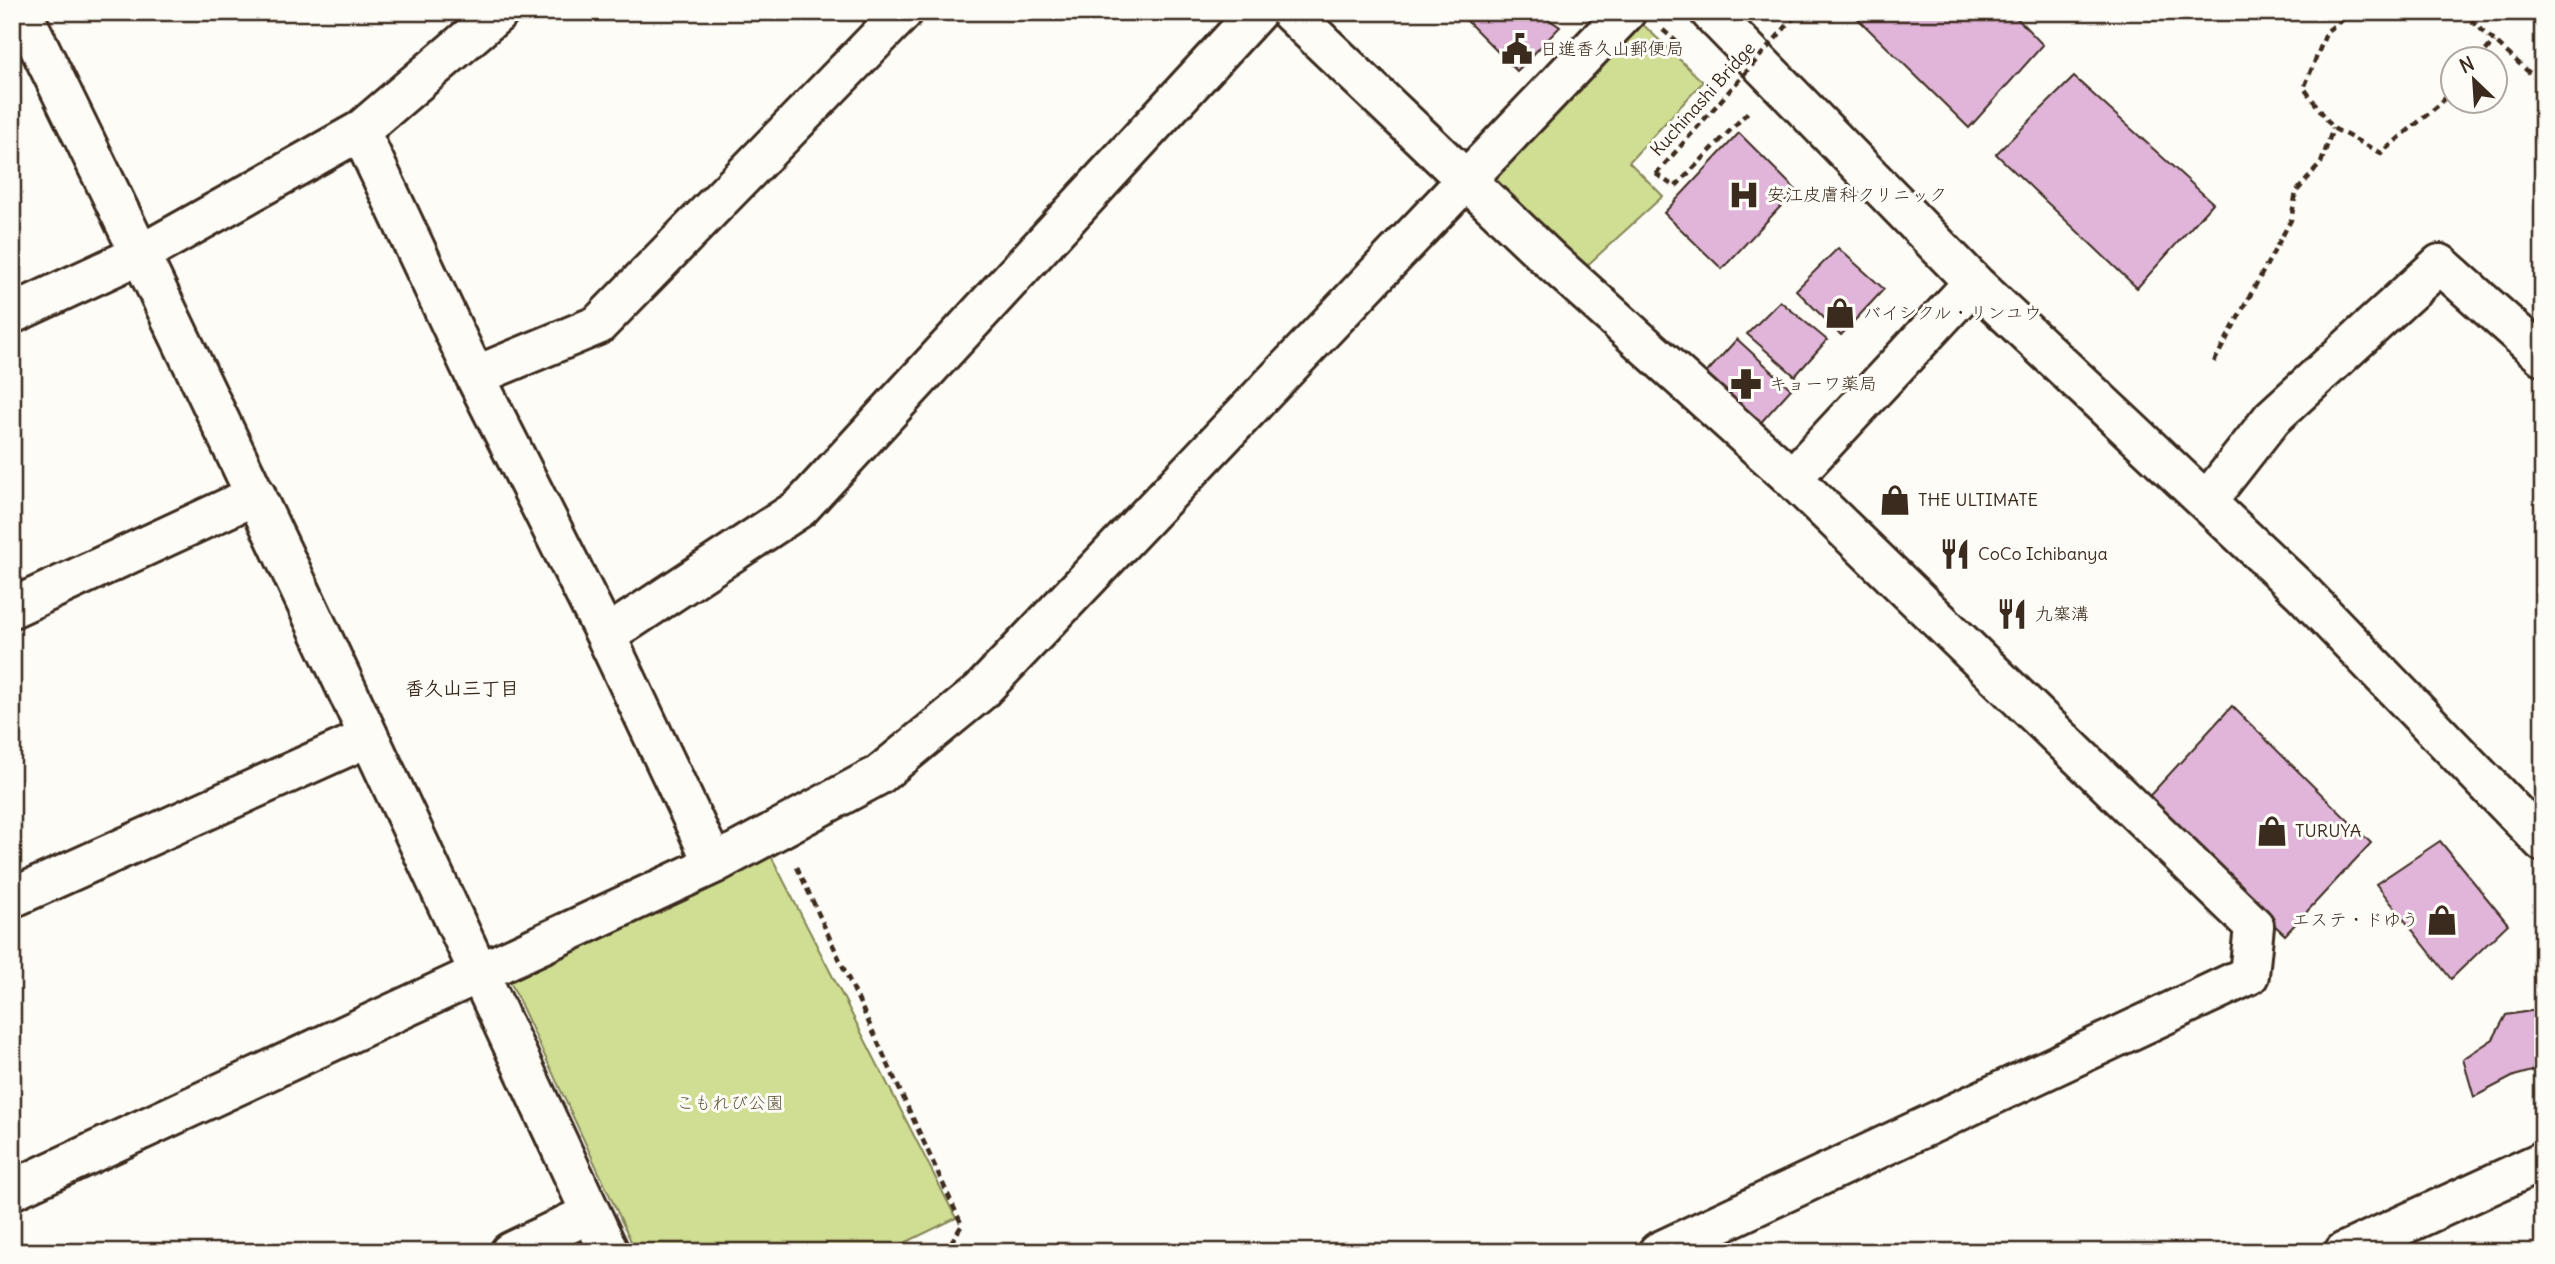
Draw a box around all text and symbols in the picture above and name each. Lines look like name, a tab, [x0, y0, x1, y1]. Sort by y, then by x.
public building icon: 日進香久山郵便局	[1500, 32, 1534, 66]
place label: 日進香久山郵便局	[1540, 37, 1684, 60]
street label: Kuchinashi Bridge	[1645, 37, 1760, 161]
north arrow	[2440, 46, 2510, 116]
text: N	[2456, 51, 2478, 78]
hospital icon: 安江皮膚科クリニック	[1727, 178, 1761, 212]
place label: 安江皮膚科クリニック	[1767, 183, 1947, 206]
shop icon: バイシクル・リンユウ	[1823, 296, 1857, 330]
place label: バイシクル・リンユウ	[1863, 301, 2042, 324]
pharmacy icon: キョーワ薬局	[1729, 367, 1763, 401]
place label: キョーワ薬局	[1769, 372, 1877, 395]
shop icon: THE ULTIMATE	[1878, 483, 1912, 517]
place label: THE ULTIMATE	[1918, 488, 2038, 511]
restaurant icon: CoCo Ichibanya	[1938, 537, 1972, 571]
place label: CoCo Ichibanya	[1978, 542, 2108, 565]
restaurant icon: 九寨溝	[1995, 597, 2029, 631]
place label: 九寨溝	[2035, 602, 2089, 625]
district label: 香久山三丁目	[405, 676, 519, 700]
shop icon: TURUYA	[2255, 814, 2289, 848]
place label: TURUYA	[2295, 819, 2361, 842]
shop icon: エステ・ドゆう	[2425, 903, 2459, 937]
place label: エステ・ドゆう	[2292, 908, 2419, 931]
park label: こもれび公園	[676, 1091, 784, 1114]

